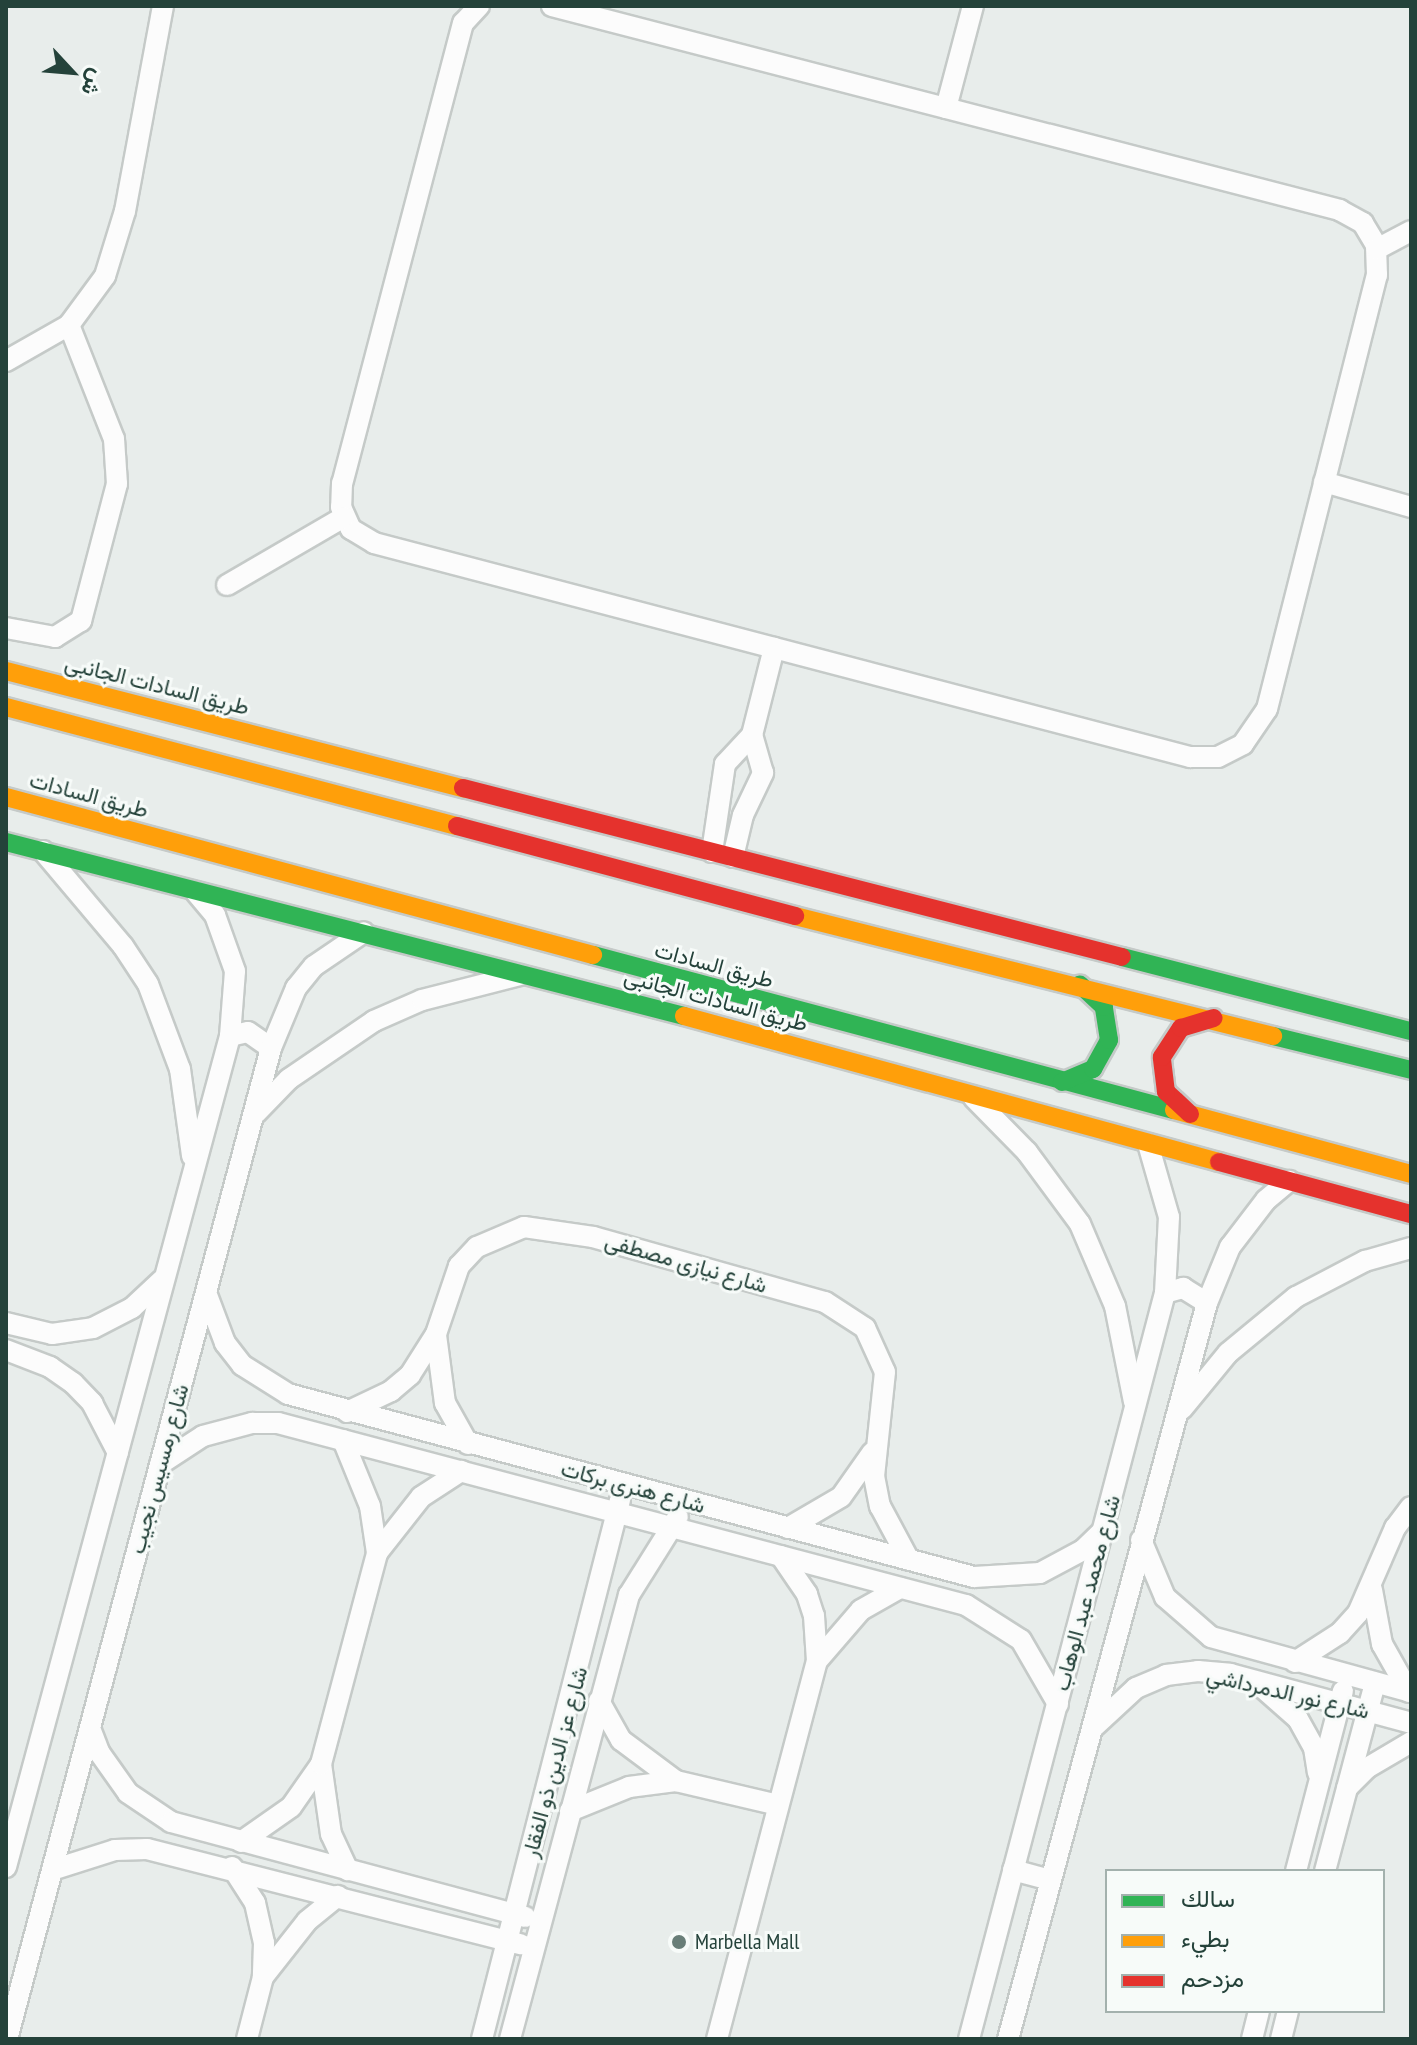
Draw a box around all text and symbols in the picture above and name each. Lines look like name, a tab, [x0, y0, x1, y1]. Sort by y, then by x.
north arrow	[32, 32, 112, 112]
text: ش	[75, 65, 112, 101]
street label: طريق السادات الجانبى	[62, 649, 252, 721]
street label: طريق السادات	[27, 766, 151, 824]
street label: طريق السادات	[652, 936, 776, 994]
street label: طريق السادات الجانبى	[621, 963, 811, 1037]
street label: شارع نيازى مصطفى	[602, 1227, 770, 1299]
street label: شارع رمسيس نجيب	[124, 1381, 194, 1557]
street label: شارع هنرى بركات	[558, 1455, 708, 1519]
street label: شارع محمد عبد الوهاب	[1048, 1492, 1126, 1694]
street label: شارع نور الدمرداشي	[1204, 1661, 1372, 1725]
street label: شارع عز الدين ذو الفقار	[517, 1664, 593, 1860]
legend	[1105, 1869, 1385, 2013]
text: سالك	[1181, 1883, 1235, 1914]
text: بطيء	[1181, 1923, 1230, 1954]
place label: Marbella Mall	[695, 1929, 799, 1955]
marker: Marbella Mall	[670, 1933, 688, 1951]
text: مزدحم	[1181, 1963, 1244, 1994]

